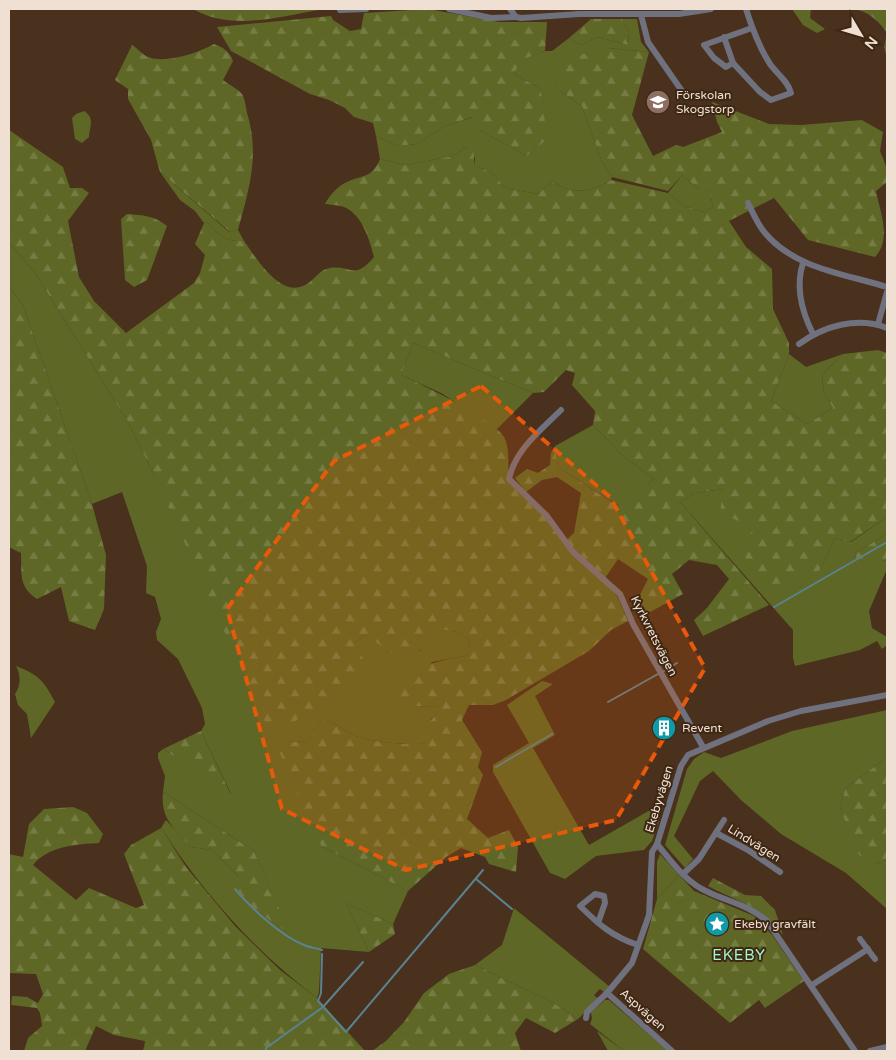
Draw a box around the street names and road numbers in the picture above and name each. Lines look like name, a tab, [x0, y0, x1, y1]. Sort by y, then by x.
street label: Kyrkvretsvägen	[628, 594, 680, 678]
street label: Ekebyvägen	[642, 764, 676, 834]
street label: Lindvägen	[725, 821, 783, 865]
street label: Aspvägen	[617, 986, 669, 1034]

